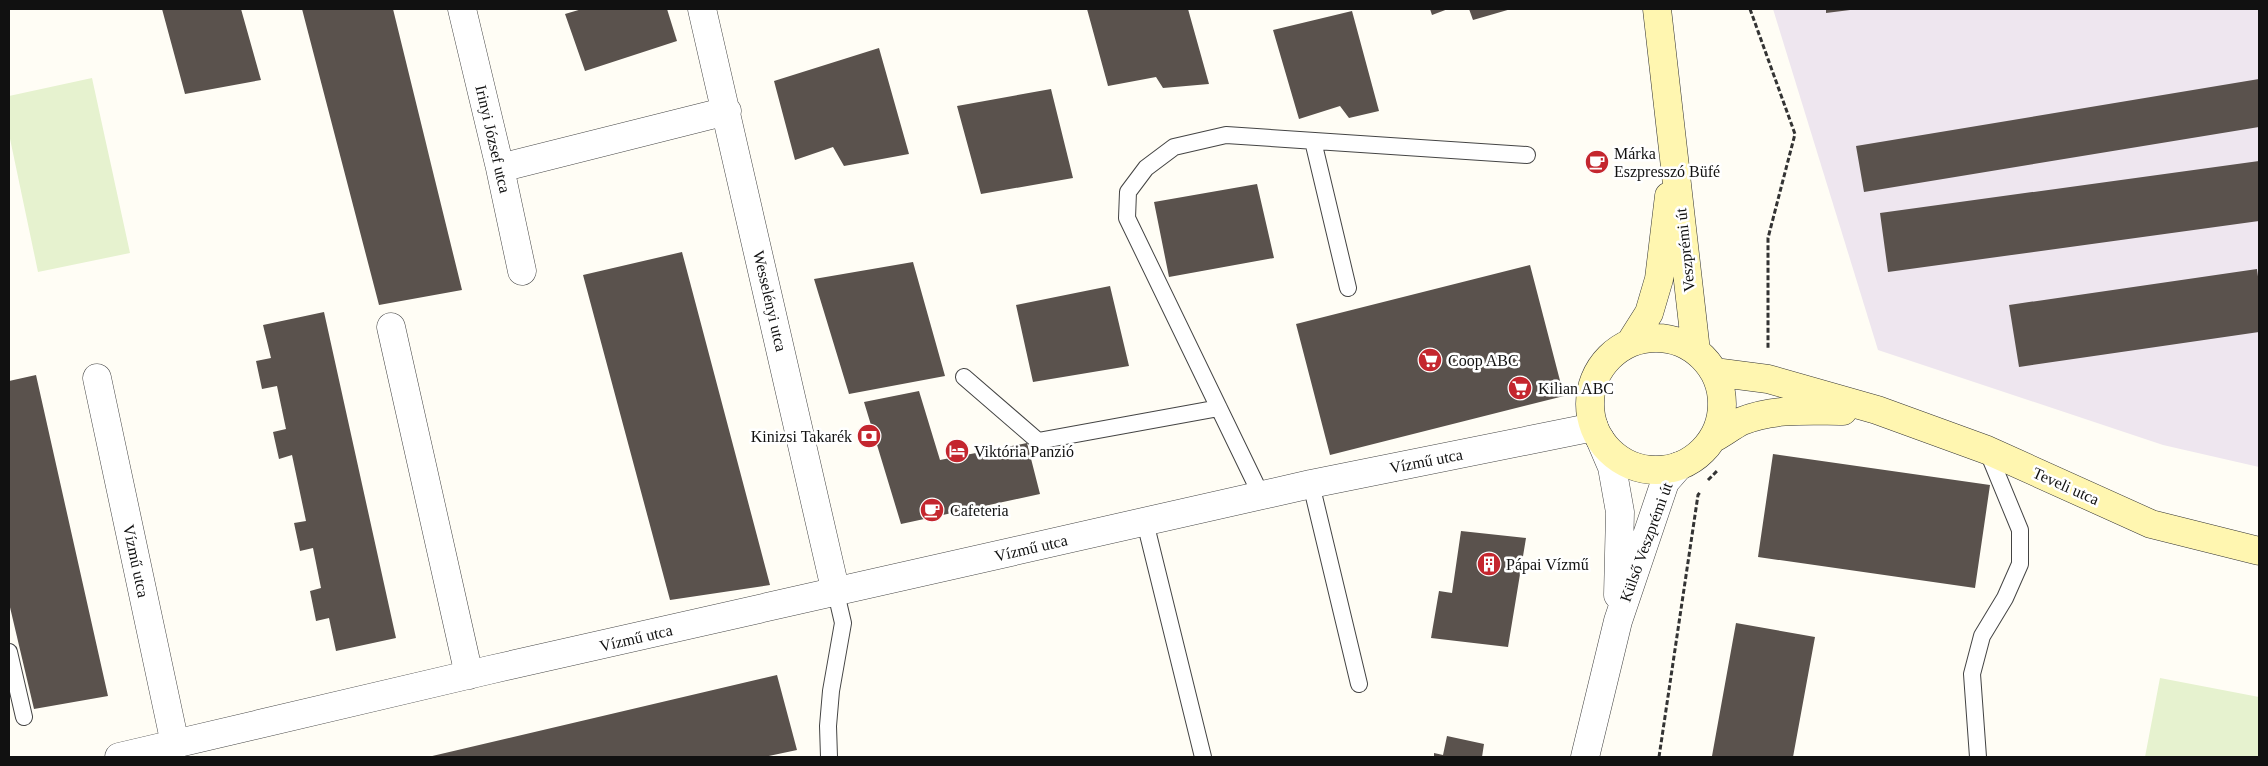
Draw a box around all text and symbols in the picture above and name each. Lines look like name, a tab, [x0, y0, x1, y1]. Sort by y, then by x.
street label: Irinyi József utca	[471, 83, 514, 195]
place label: Márka Eszpresszó Büfé	[1614, 145, 1720, 181]
cafe icon: Márka Eszpresszó Büfé	[1584, 149, 1610, 175]
street label: Veszprémi út	[1672, 207, 1699, 293]
street label: Wesselényi utca	[749, 249, 790, 353]
supermarket icon: Coop ABC	[1417, 347, 1443, 373]
place label: Coop ABC	[1448, 352, 1519, 370]
supermarket icon: Kilian ABC	[1507, 375, 1533, 401]
place label: Kilian ABC	[1538, 380, 1614, 397]
bank icon: Kinizsi Takarék	[856, 423, 882, 449]
place label: Kinizsi Takarék	[751, 428, 852, 445]
hotel icon: Viktória Panzió	[944, 438, 970, 464]
place label: Viktória Panzió	[974, 443, 1074, 460]
street label: Vízmű utca	[1388, 446, 1464, 476]
street label: Teveli utca	[2030, 464, 2102, 508]
street label: Külső Veszprémi út	[1616, 479, 1677, 604]
cafe icon: Cafeteria	[919, 497, 945, 523]
place label: Cafeteria	[950, 502, 1009, 519]
street label: Vízmű utca	[120, 523, 152, 599]
street label: Vízmű utca	[993, 531, 1069, 565]
building icon: Pápai Vízmű	[1476, 551, 1502, 577]
place label: Pápai Vízmű	[1506, 556, 1589, 574]
street label: Vízmű utca	[598, 621, 674, 655]

